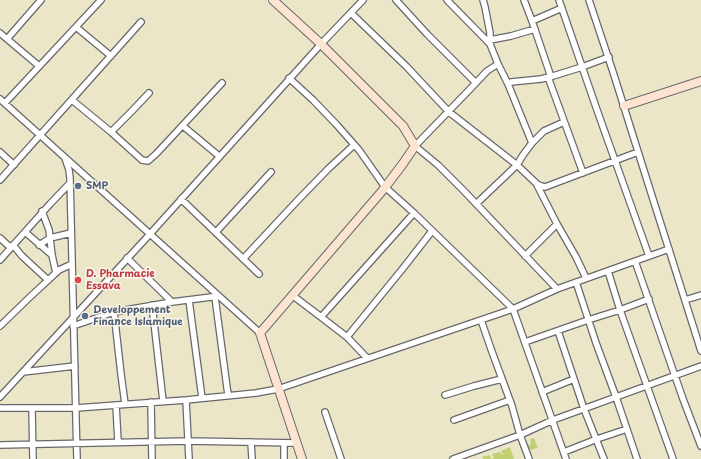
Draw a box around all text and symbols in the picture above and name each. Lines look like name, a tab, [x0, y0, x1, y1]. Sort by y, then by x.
place label: SMP	[86, 180, 108, 192]
marker: SMP	[73, 181, 83, 191]
place label: D. Pharmacie Essava	[86, 268, 155, 292]
marker: D. Pharmacie Essava	[73, 275, 83, 285]
place label: Developpement Finance Islamique	[93, 304, 183, 328]
marker: Developpement Finance Islamique	[80, 311, 90, 321]

